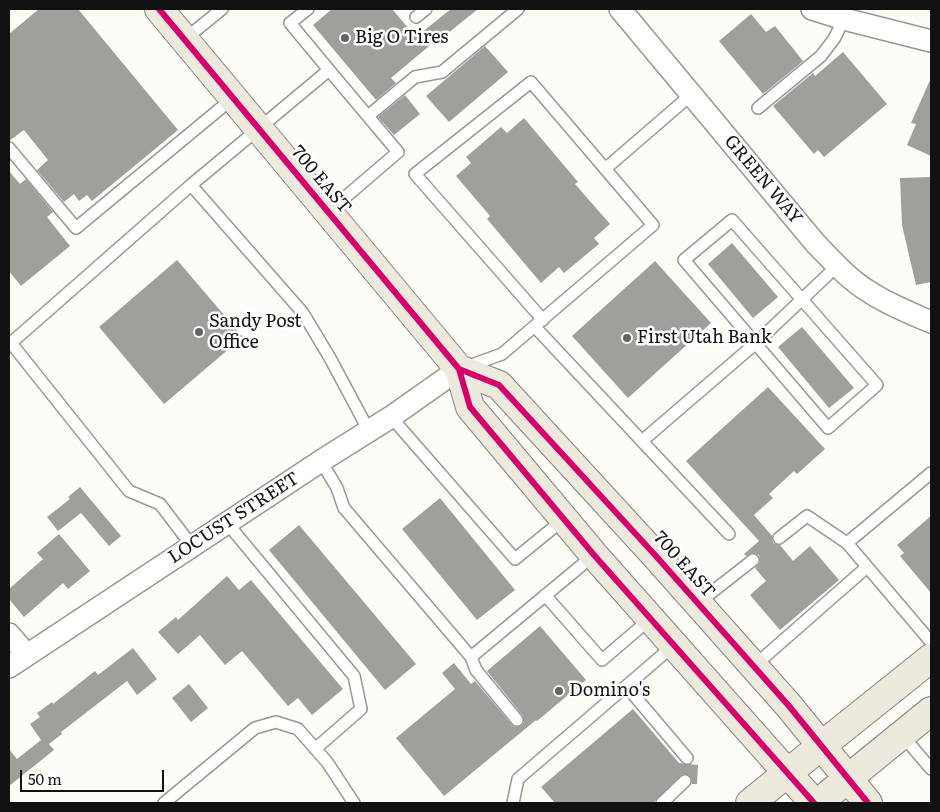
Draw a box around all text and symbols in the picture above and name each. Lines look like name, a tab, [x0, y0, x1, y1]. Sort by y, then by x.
place label: Big O Tires	[355, 27, 448, 49]
marker: Big O Tires	[339, 32, 351, 44]
street label: GREEN WAY	[719, 131, 807, 229]
street label: 700 EAST	[286, 142, 356, 218]
place label: Sandy Post Office	[209, 311, 302, 354]
marker: Sandy Post Office	[193, 326, 205, 338]
place label: First Utah Bank	[637, 327, 772, 349]
marker: First Utah Bank	[621, 332, 633, 344]
street label: LOCUST STREET	[165, 468, 303, 568]
street label: 700 EAST	[649, 527, 719, 603]
place label: Domino's	[569, 680, 650, 702]
marker: Domino's	[553, 685, 565, 697]
scale bar	[22, 760, 166, 792]
text: 50 m	[28, 767, 62, 790]

